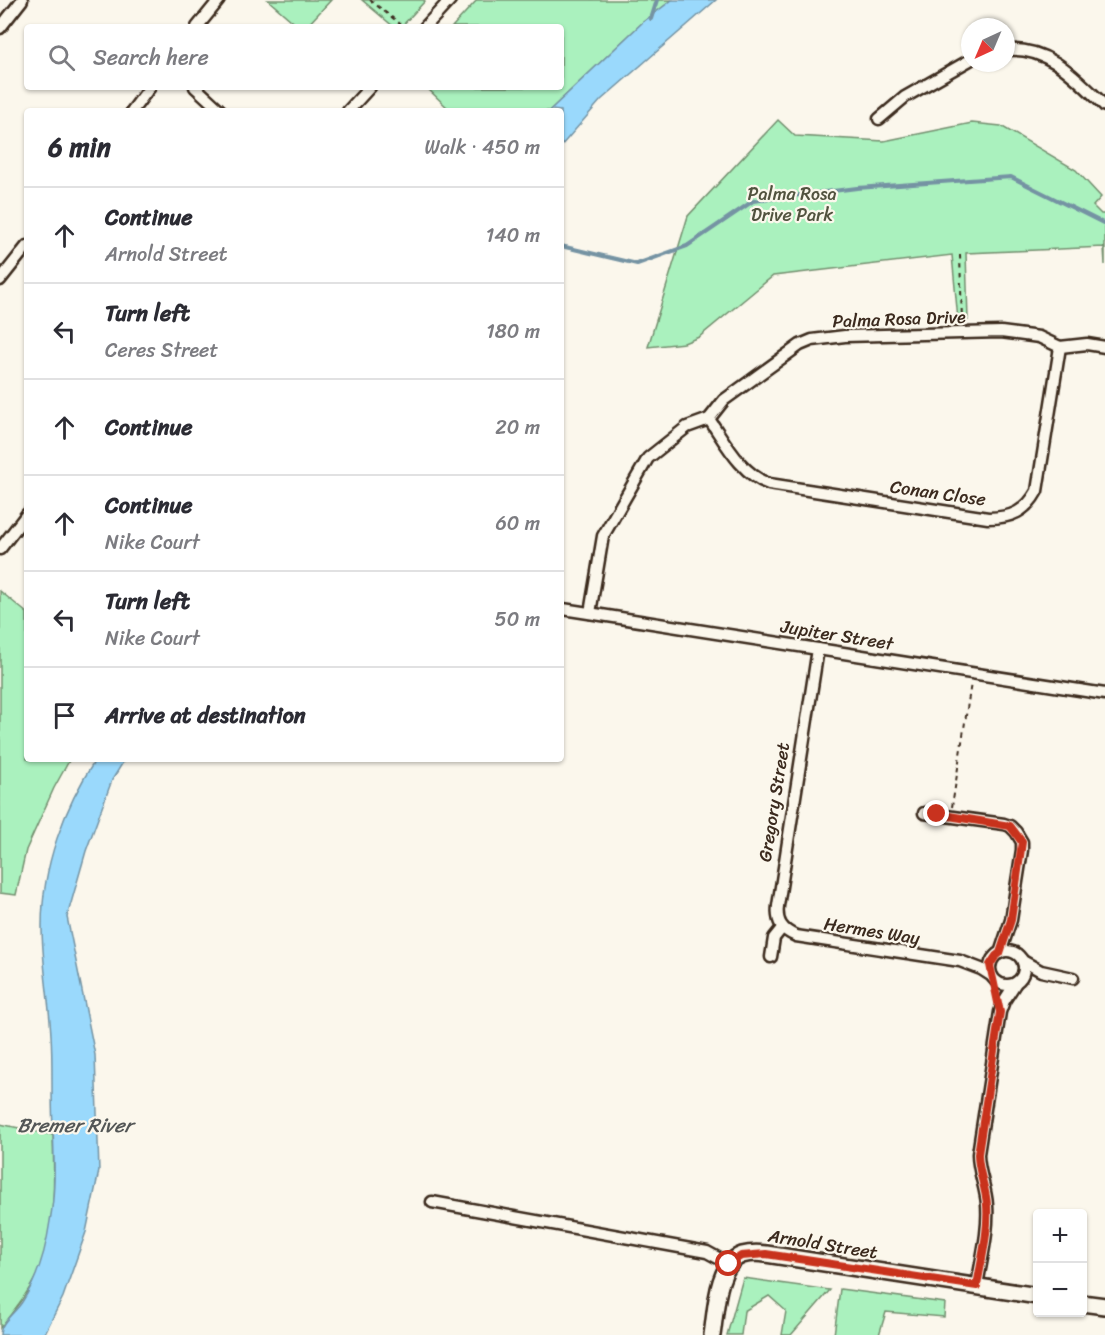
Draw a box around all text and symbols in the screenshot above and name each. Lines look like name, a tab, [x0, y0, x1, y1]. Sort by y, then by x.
north arrow	[961, 18, 1015, 72]
search box	[24, 24, 564, 90]
text: Search here	[93, 38, 209, 77]
icon: search	[45, 41, 78, 74]
text: 6 min	[48, 124, 111, 170]
text: Walk · 450 m	[425, 130, 540, 165]
park label: Palma Rosa Drive Park	[748, 178, 836, 231]
text: Continue	[105, 198, 193, 237]
text: 140 m	[486, 218, 540, 253]
icon: ahead	[48, 219, 81, 252]
text: Arnold Street	[105, 237, 228, 272]
text: Turn left	[105, 294, 190, 333]
street label: Palma Rosa Drive	[832, 301, 967, 337]
text: 180 m	[486, 314, 540, 349]
icon: left	[48, 315, 81, 348]
text: Ceres Street	[105, 333, 218, 368]
text: Continue	[105, 408, 193, 447]
text: 20 m	[495, 410, 540, 445]
icon: ahead	[48, 411, 81, 444]
street label: Conan Close	[888, 470, 988, 516]
text: Continue	[105, 486, 193, 525]
text: 60 m	[495, 506, 540, 541]
icon: ahead	[48, 507, 81, 540]
text: Nike Court	[105, 525, 200, 560]
text: Turn left	[105, 582, 190, 621]
text: 50 m	[495, 602, 540, 637]
icon: left	[48, 603, 81, 636]
street label: Jupiter Street	[777, 610, 896, 660]
text: Nike Court	[105, 621, 200, 656]
text: Arrive at destination	[105, 696, 306, 735]
icon: arrive	[48, 699, 81, 732]
street label: Gregory Street	[749, 740, 799, 864]
route end	[923, 800, 949, 826]
street label: Hermes Way	[822, 908, 923, 954]
water label: Bremer River	[17, 1108, 137, 1143]
map controls	[1033, 1209, 1087, 1317]
button: +	[1033, 1209, 1087, 1263]
street label: Arnold Street	[765, 1219, 880, 1268]
route start	[715, 1250, 741, 1276]
button: −	[1033, 1263, 1087, 1317]

